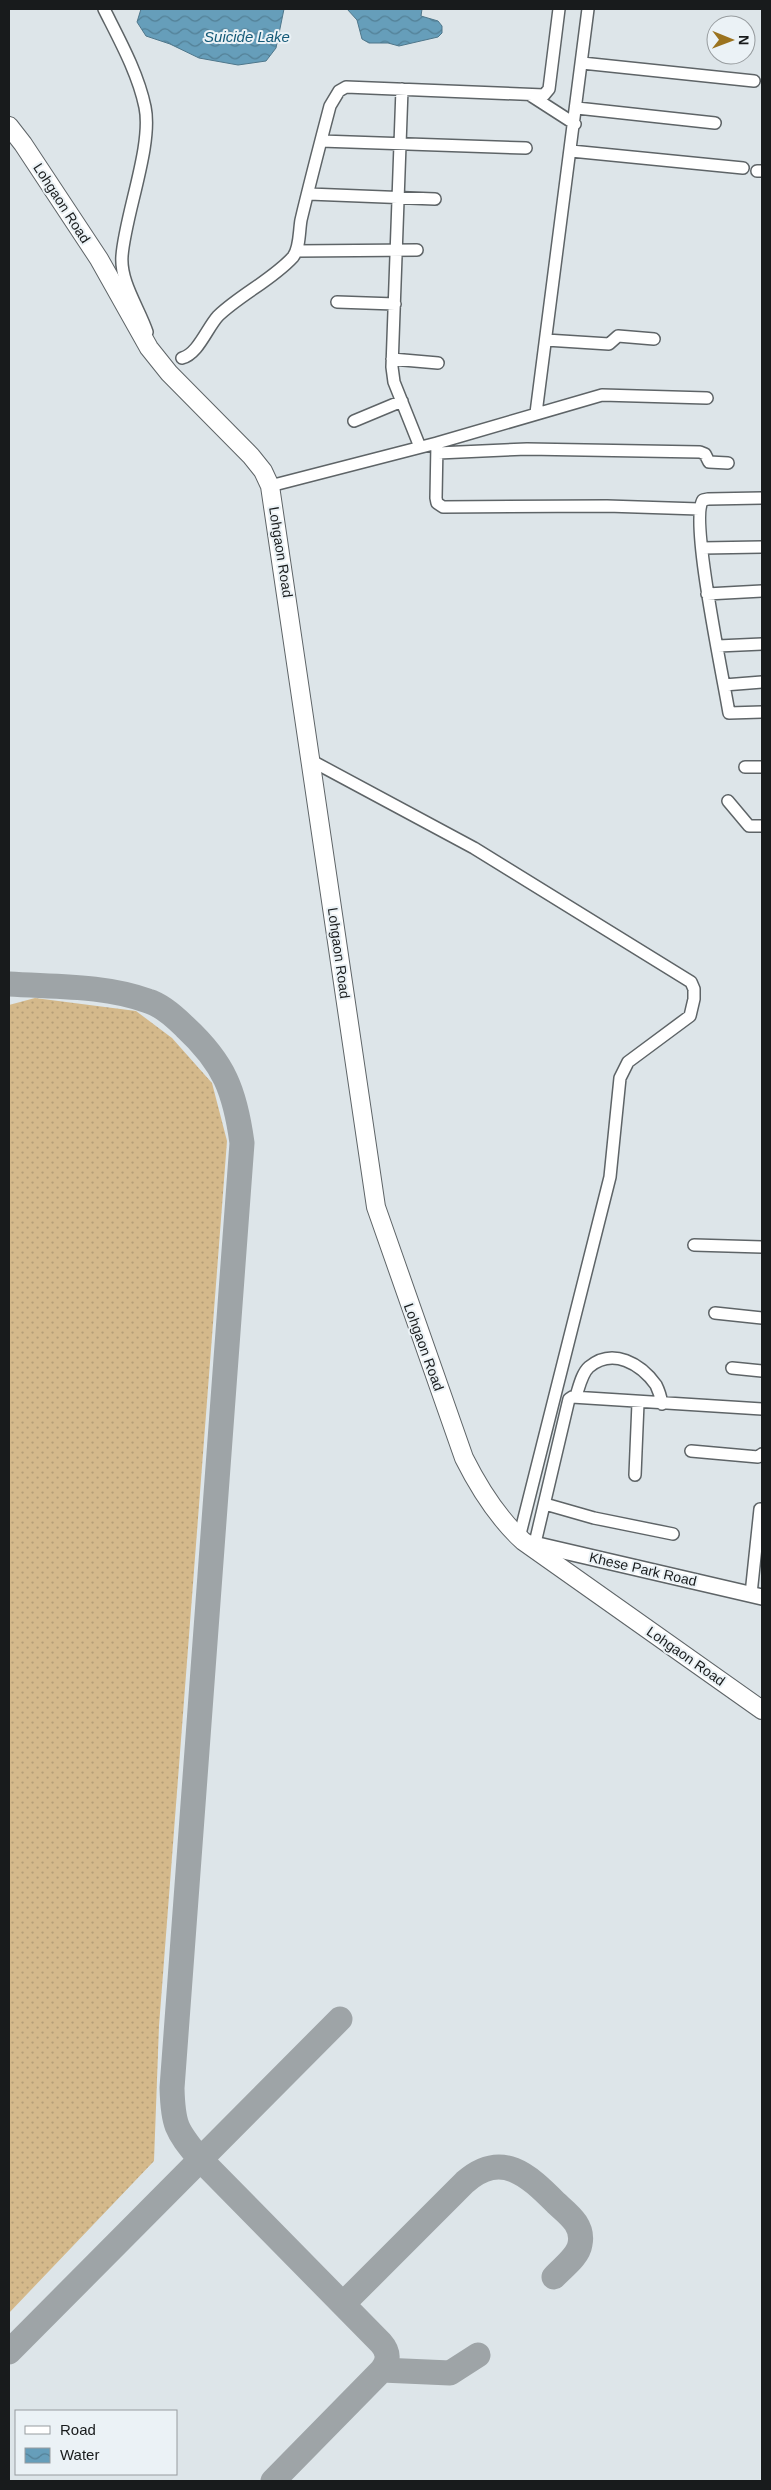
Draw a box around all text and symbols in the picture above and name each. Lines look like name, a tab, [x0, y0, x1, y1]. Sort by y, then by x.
north arrow	[706, 15, 756, 65]
water label: Suicide Lake	[204, 28, 290, 45]
text: N	[736, 35, 752, 45]
street label: Lohgaon Road	[30, 160, 94, 246]
street label: Lohgaon Road	[266, 505, 296, 599]
street label: Lohgaon Road	[325, 906, 353, 1000]
street label: Lohgaon Road	[401, 1301, 447, 1393]
street label: Khese Park Road	[588, 1549, 698, 1589]
street label: Lohgaon Road	[644, 1623, 728, 1689]
legend	[15, 2410, 178, 2475]
text: Road	[60, 2421, 96, 2438]
text: Water	[60, 2446, 99, 2463]

